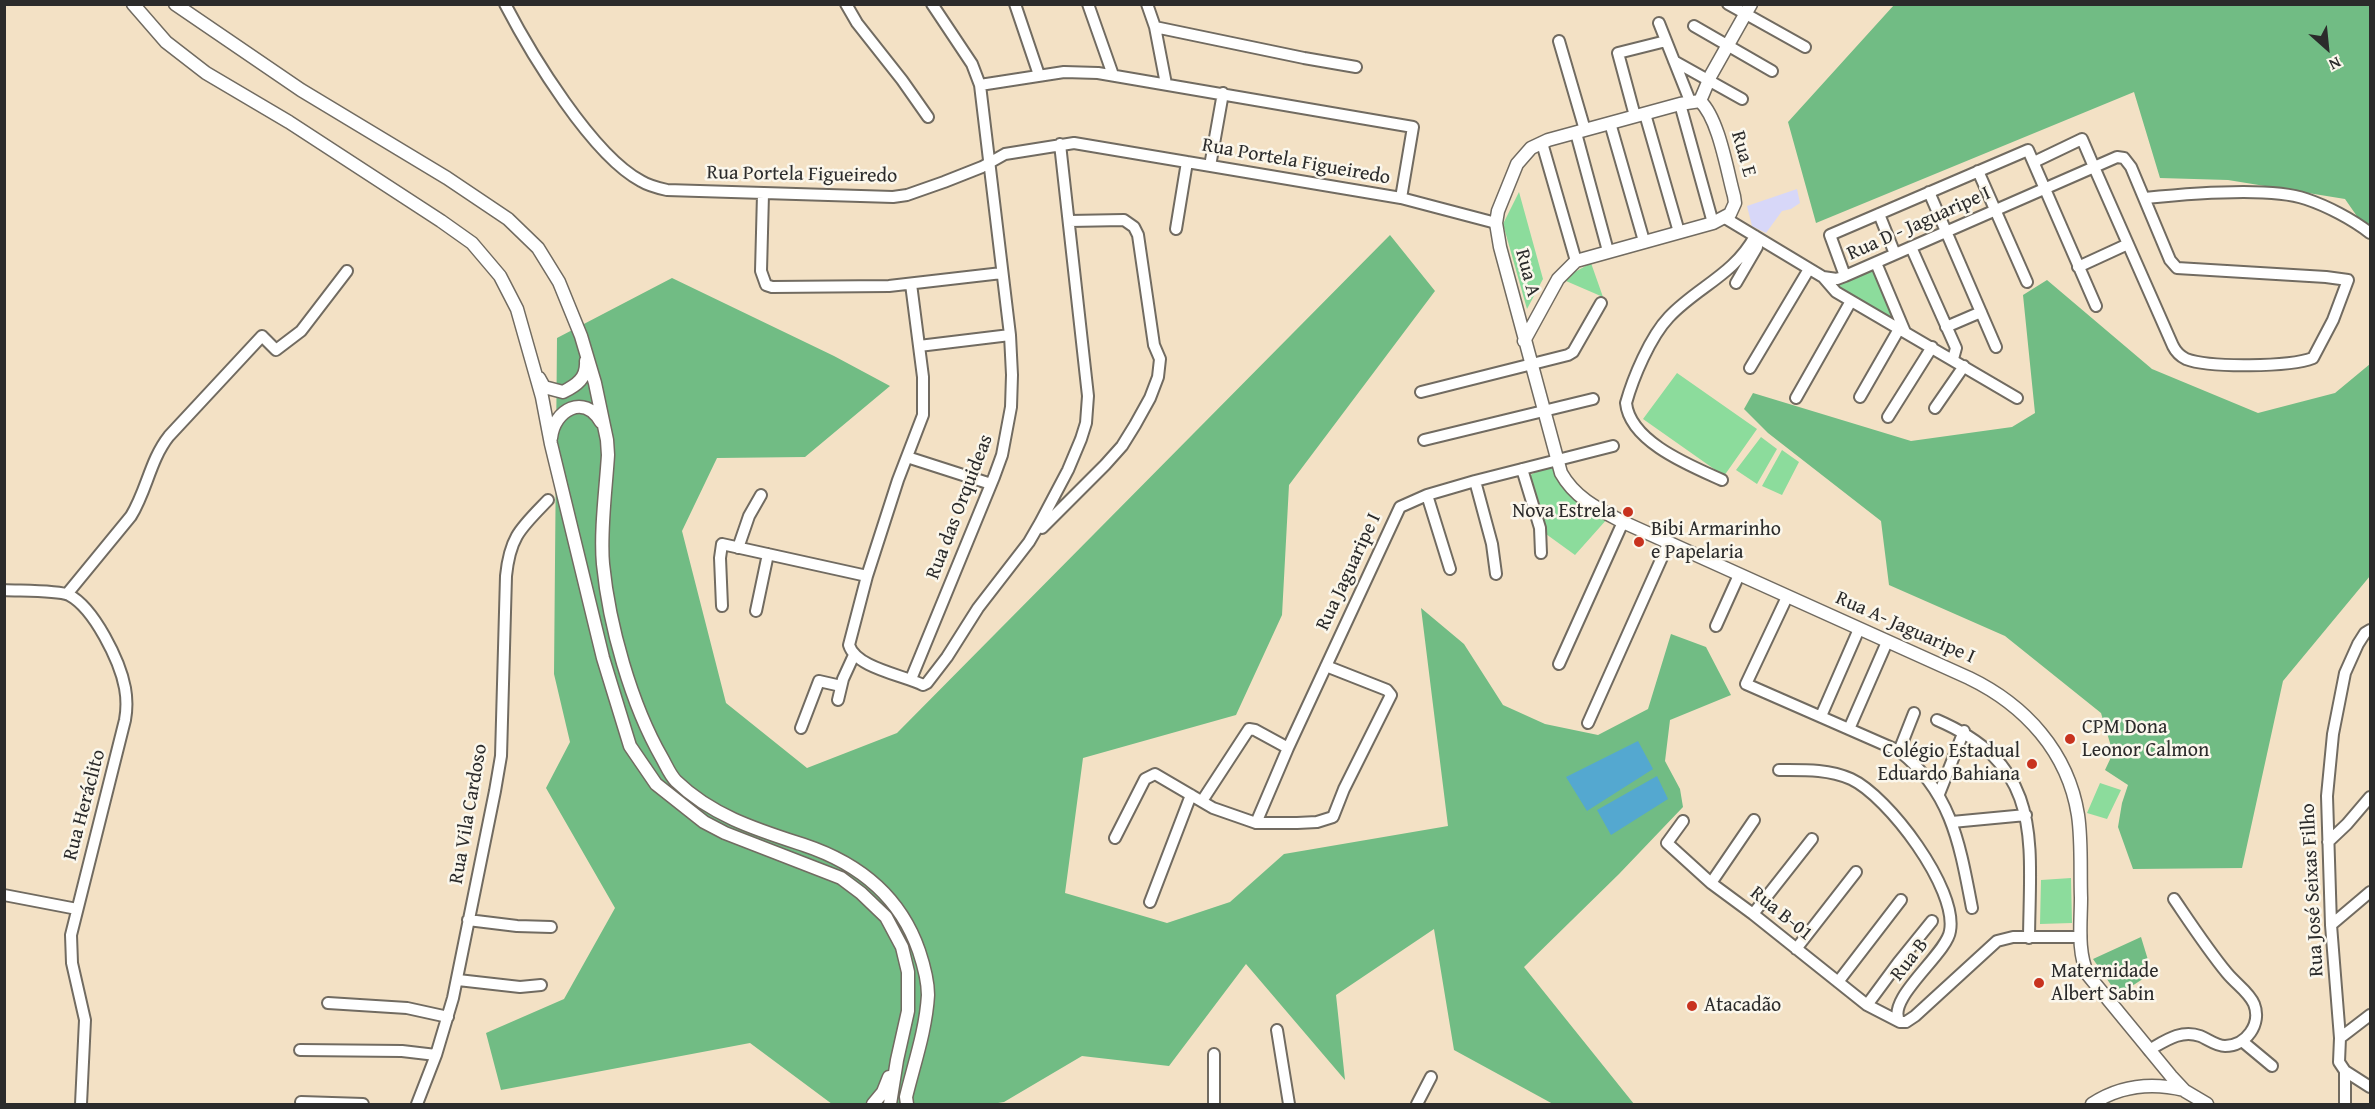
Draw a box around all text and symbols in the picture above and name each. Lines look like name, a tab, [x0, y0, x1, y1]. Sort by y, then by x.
north arrow	[2297, 18, 2357, 78]
text: N	[2325, 51, 2345, 77]
street label: Rua E	[1725, 128, 1761, 180]
street label: Rua Portela Figueiredo	[1200, 134, 1392, 190]
street label: Rua Portela Figueiredo	[706, 161, 898, 189]
street label: Rua D - Jaguaripe I	[1844, 182, 1994, 266]
street label: Rua A	[1509, 247, 1545, 299]
street label: Rua das Orquideas	[921, 431, 999, 583]
place label: Nova Estrela	[1512, 500, 1616, 524]
marker: Nova Estrela	[1621, 505, 1635, 519]
street label: Rua Jaguaripe I	[1311, 509, 1387, 635]
place label: Bibi Armarinho e Papelaria	[1651, 518, 1781, 565]
marker: Bibi Armarinho e Papelaria	[1632, 535, 1646, 549]
street label: Rua A- Jaguaripe I	[1832, 587, 1978, 669]
place label: CPM Dona Leonor Calmon	[2082, 716, 2209, 763]
marker: CPM Dona Leonor Calmon	[2063, 732, 2077, 746]
place label: Colégio Estadual Eduardo Bahiana	[1878, 740, 2020, 787]
street label: Rua Vila Cardoso	[445, 742, 493, 886]
street label: Rua Heráclito	[59, 747, 111, 863]
marker: Colégio Estadual Eduardo Bahiana	[2025, 757, 2039, 771]
street label: Rua José Seixas Filho	[2296, 803, 2330, 977]
street label: Rua B-01	[1745, 881, 1817, 947]
street label: Rua B	[1886, 934, 1934, 986]
place label: Maternidade Albert Sabin	[2051, 960, 2159, 1007]
marker: Maternidade Albert Sabin	[2032, 976, 2046, 990]
place label: Atacadão	[1704, 994, 1781, 1018]
marker: Atacadão	[1685, 999, 1699, 1013]

